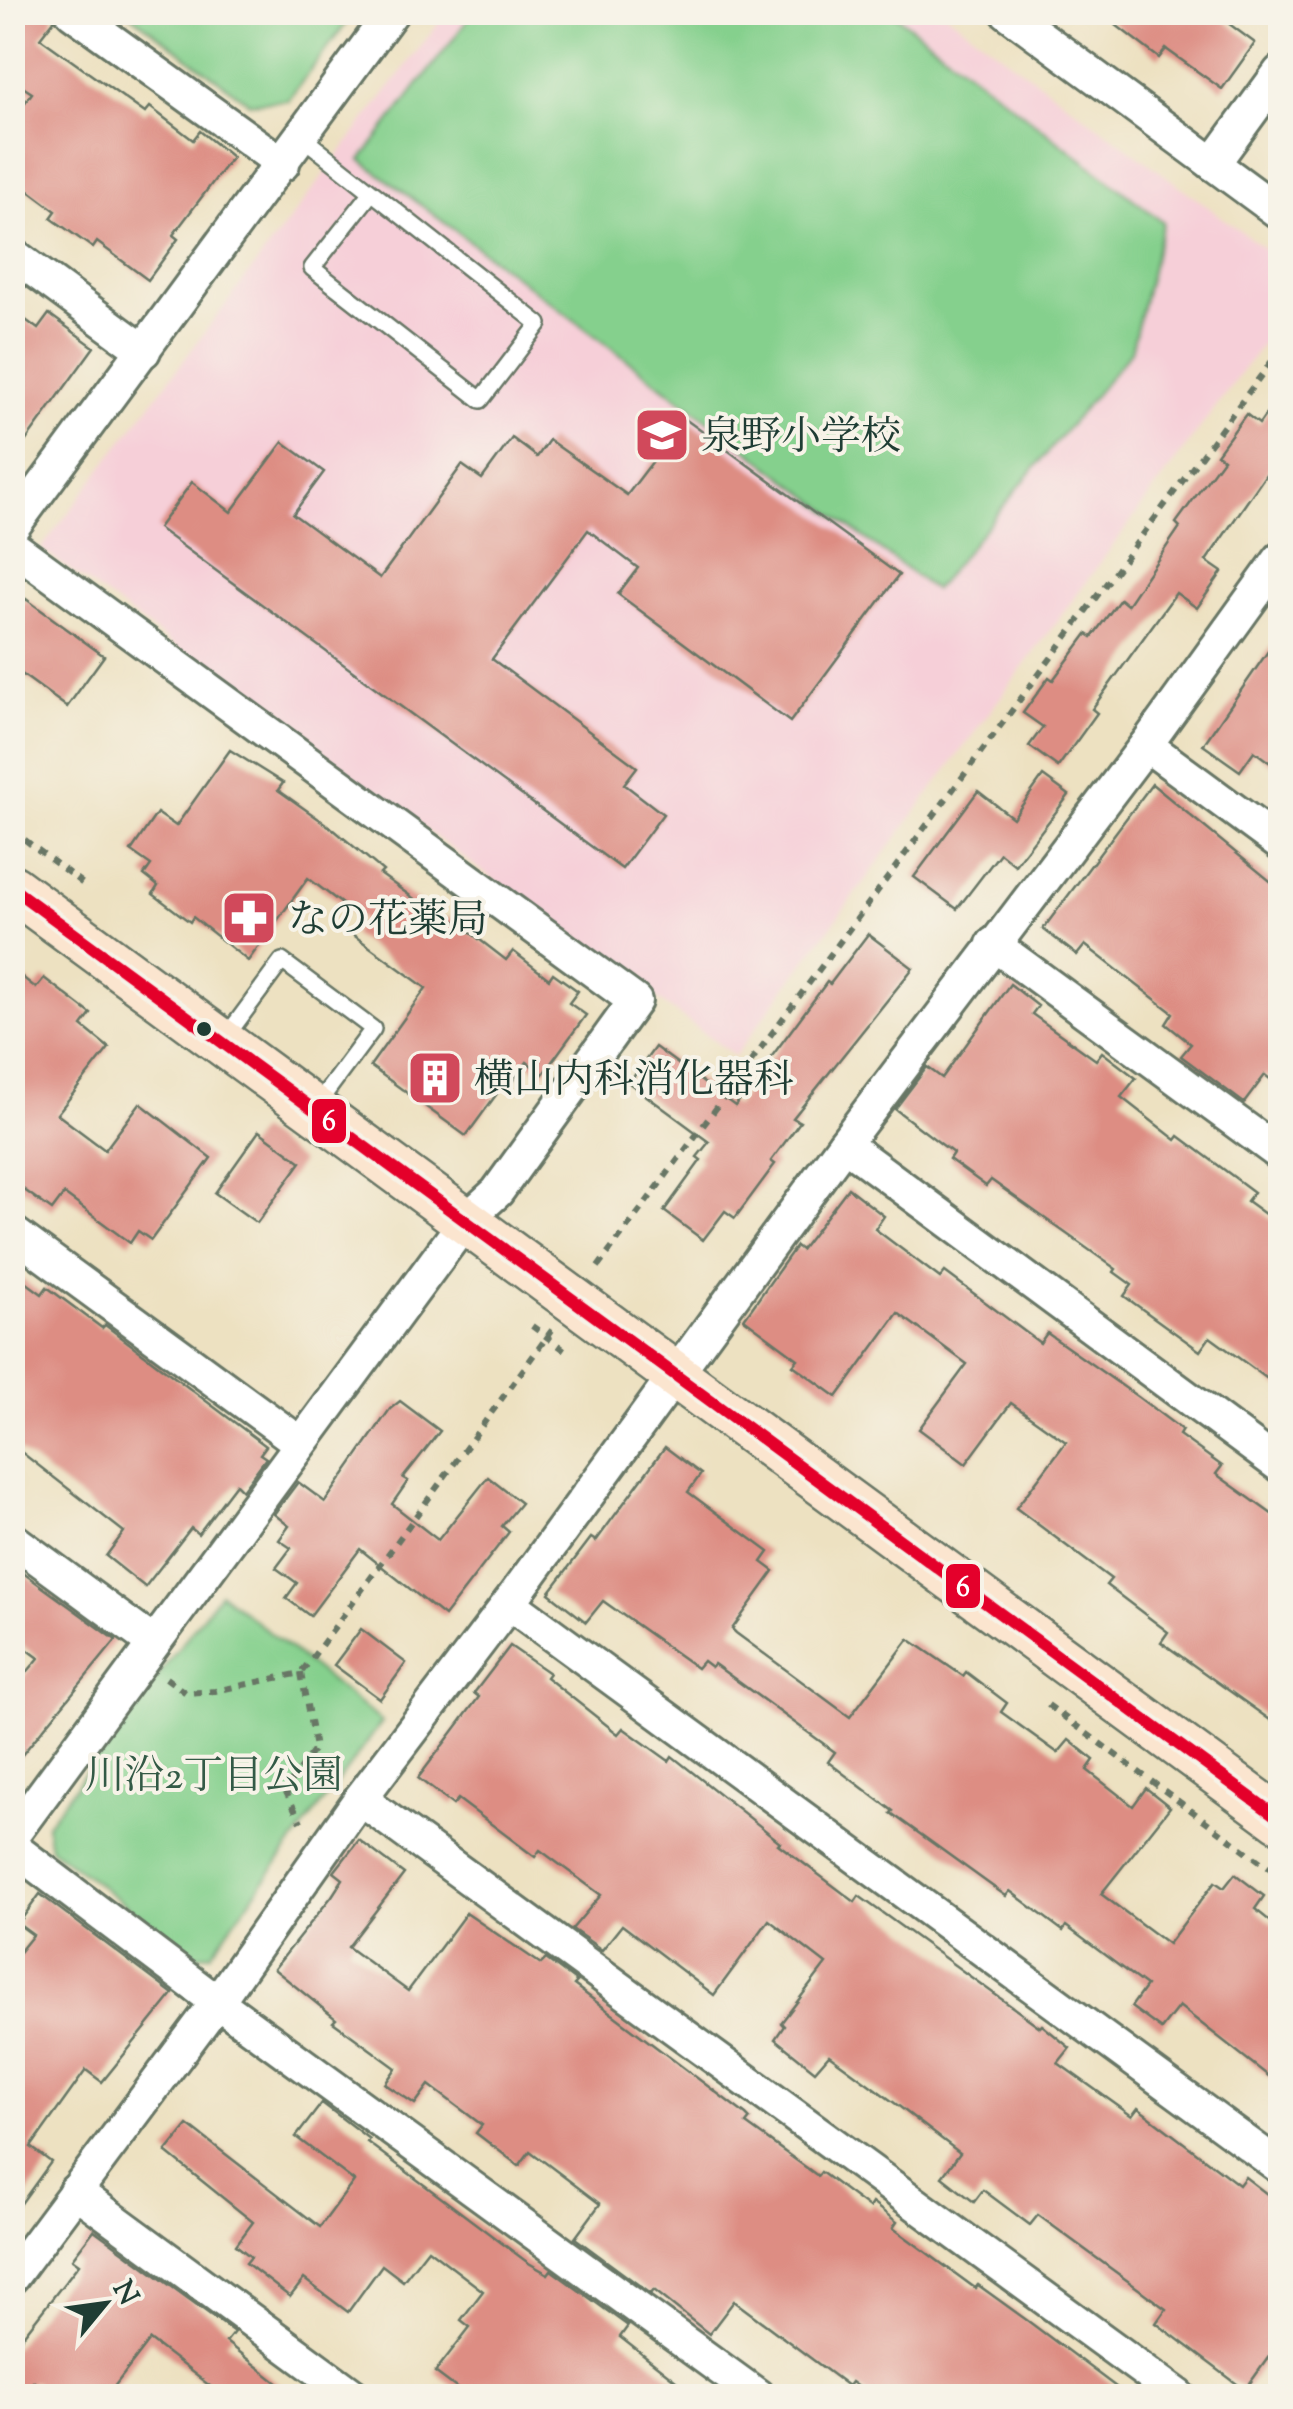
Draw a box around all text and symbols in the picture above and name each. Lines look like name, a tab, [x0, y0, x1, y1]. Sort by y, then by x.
school or university icon: 泉野小学校	[632, 405, 692, 465]
place label: 泉野小学校	[701, 411, 901, 468]
pharmacy icon: なの花薬局	[219, 888, 279, 948]
place label: なの花薬局	[288, 894, 488, 951]
unlabelled marker	[194, 1019, 214, 1039]
building icon: 横山内科消化器科	[405, 1048, 465, 1108]
place label: 横山内科消化器科	[474, 1054, 794, 1111]
line badge: 6	[310, 1097, 348, 1145]
text: 6	[322, 1103, 336, 1143]
line badge: 6	[944, 1562, 982, 1610]
text: 6	[956, 1569, 970, 1609]
park label: 川沿2丁目公園	[85, 1750, 343, 1807]
north arrow	[55, 2254, 155, 2354]
text: N	[101, 2274, 147, 2313]

